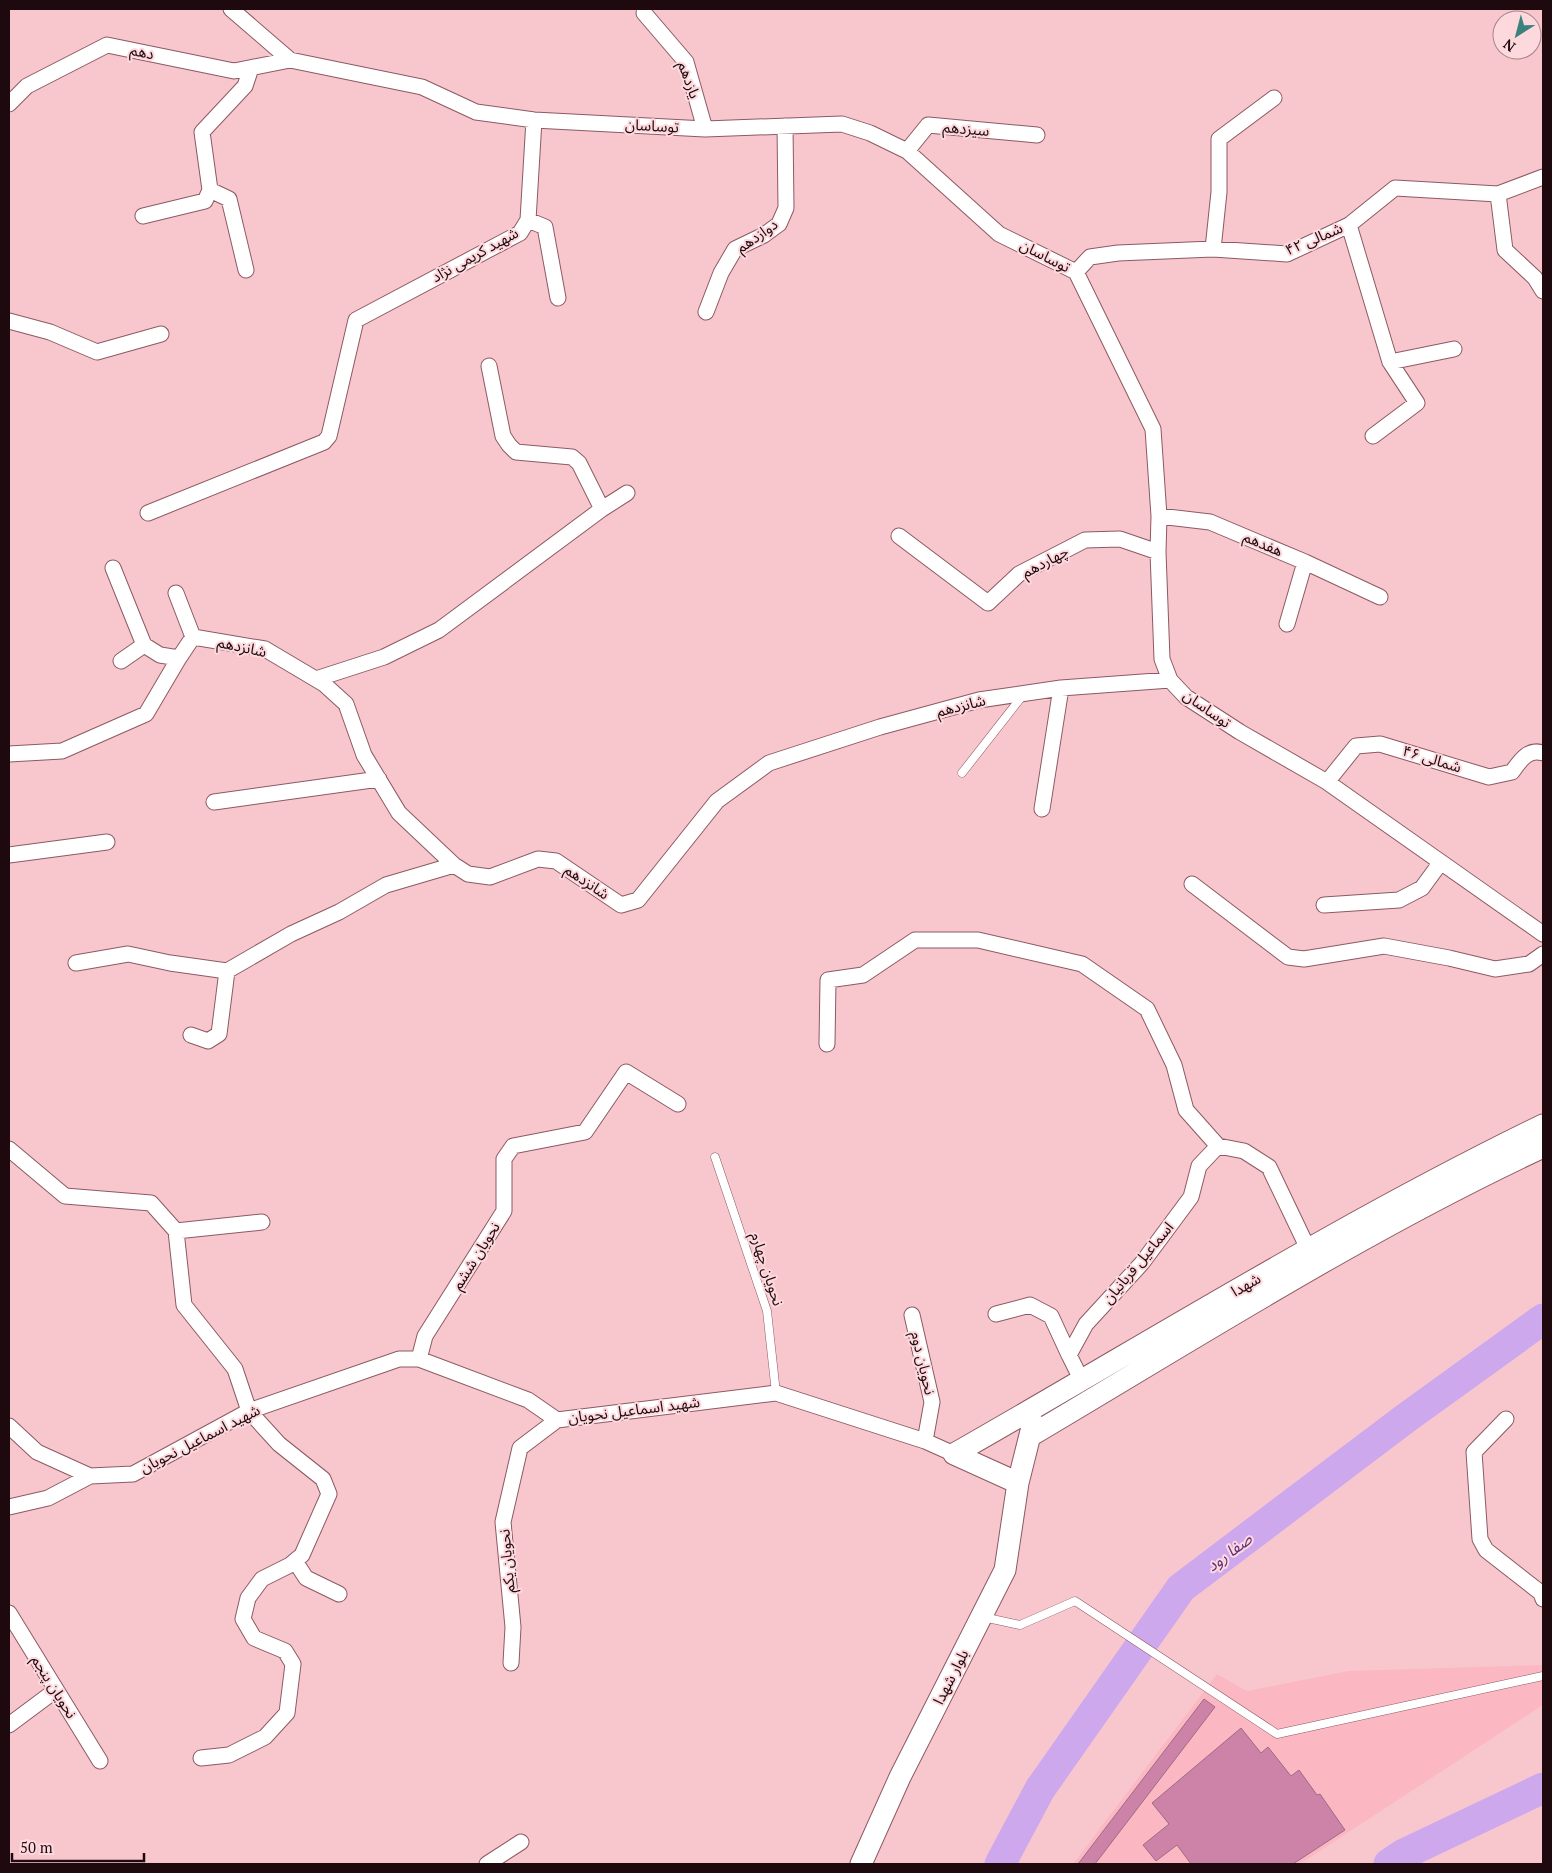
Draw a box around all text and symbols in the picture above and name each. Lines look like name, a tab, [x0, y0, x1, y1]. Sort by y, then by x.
north arrow	[1492, 10, 1542, 60]
text: N	[1499, 35, 1519, 57]
street label: دهم	[128, 39, 156, 65]
street label: یازدهم	[672, 58, 706, 102]
street label: توساسان	[625, 114, 680, 136]
street label: سیزدهم	[942, 116, 991, 142]
street label: دوازدهم	[732, 214, 782, 258]
street label: شمالی ۴۲	[1282, 217, 1346, 259]
street label: شهید کریمی نژاد	[428, 222, 522, 286]
street label: توساسان	[1017, 234, 1074, 276]
street label: هفدهم	[1240, 526, 1286, 562]
street label: چهاردهم	[1018, 540, 1072, 583]
street label: شانزدهم	[215, 631, 269, 663]
street label: توساسان	[1180, 684, 1235, 732]
street label: شانزدهم	[934, 689, 988, 723]
street label: شمالی ۴۶	[1400, 740, 1464, 777]
street label: شانزدهم	[560, 859, 614, 905]
street label: اسماعیل قربانیان	[1097, 1217, 1177, 1307]
street label: نحویان ششم	[446, 1218, 506, 1294]
street label: نحویان چهارم	[745, 1229, 789, 1309]
street label: شهدا	[1227, 1268, 1264, 1301]
street label: نحویان دوم	[905, 1329, 941, 1397]
street label: شهید اسماعیل نحویان	[567, 1391, 701, 1427]
street label: شهید اسماعیل نحویان	[136, 1399, 263, 1477]
water label: صفا رود	[1202, 1527, 1257, 1576]
street label: نحویان یکم	[493, 1528, 521, 1594]
street label: بلوار شهدا	[928, 1646, 972, 1707]
street label: نحویان پنجم	[26, 1651, 82, 1723]
scale bar	[12, 1830, 145, 1862]
text: 50 m	[20, 1837, 53, 1857]

